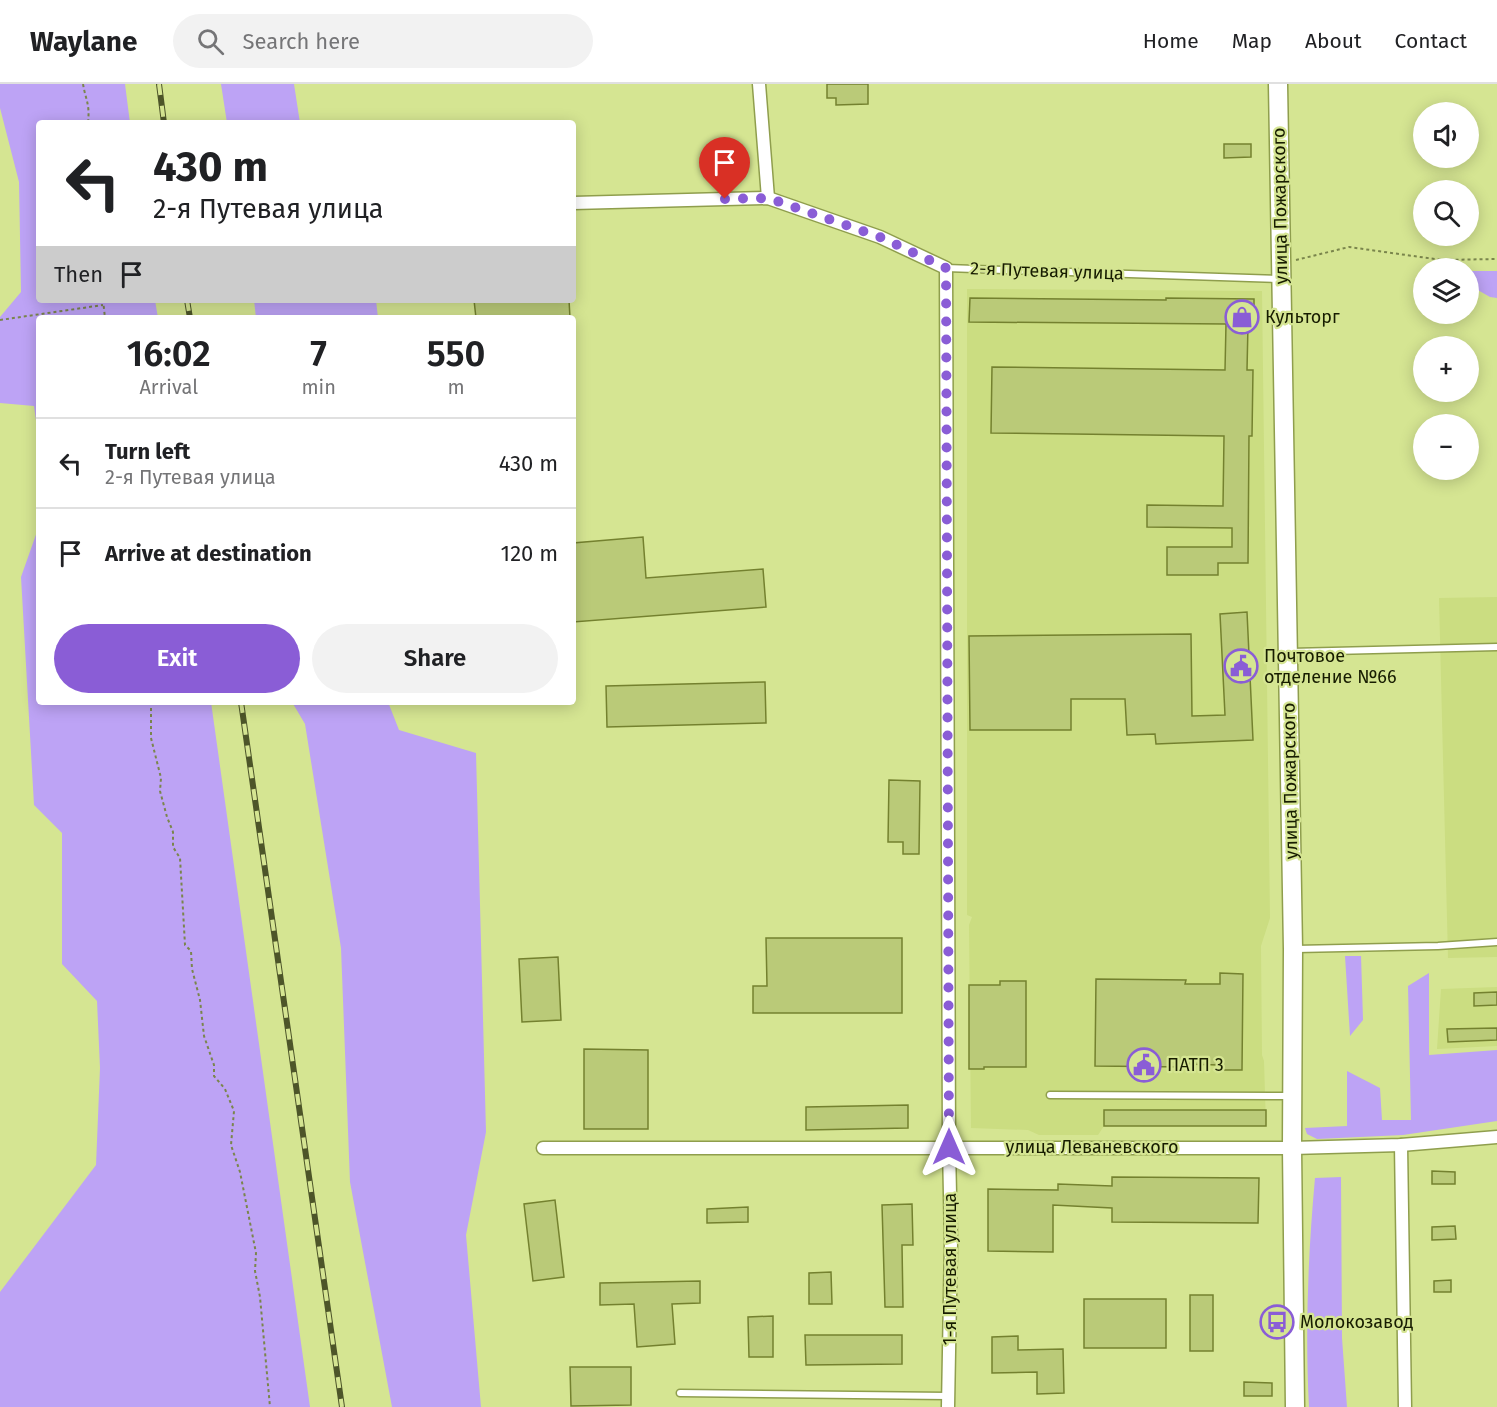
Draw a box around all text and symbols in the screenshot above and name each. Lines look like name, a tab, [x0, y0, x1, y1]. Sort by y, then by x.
search box	[173, 14, 593, 68]
text: Waylane	[30, 25, 137, 58]
icon: search	[194, 25, 227, 58]
text: Search here	[242, 28, 360, 55]
text: Home	[1143, 28, 1199, 54]
text: Map	[1232, 28, 1272, 54]
text: About	[1305, 28, 1362, 54]
text: Contact	[1395, 28, 1467, 54]
map controls	[1413, 102, 1479, 480]
button: sound	[1413, 102, 1479, 168]
street label: улица Пожарского	[1268, 127, 1292, 285]
pin	[699, 137, 750, 199]
text: 430 m	[153, 142, 268, 192]
icon: left	[54, 144, 132, 222]
icon: arrive	[708, 146, 741, 179]
button: search	[1413, 180, 1479, 246]
text: 2-я Путевая улица	[153, 193, 384, 225]
street label: 2-я Путевая улица	[970, 257, 1124, 285]
icon: arrive	[115, 258, 148, 291]
button: layers	[1413, 258, 1479, 324]
text: Then	[54, 261, 103, 288]
shop icon: Культорг	[1224, 299, 1260, 335]
place label: Культорг	[1265, 306, 1340, 328]
text: 16:02	[127, 332, 211, 376]
text: 7	[310, 332, 327, 376]
text: 550	[427, 332, 485, 376]
button: +	[1413, 336, 1479, 402]
text: Arrival	[139, 375, 198, 399]
text: min	[301, 375, 336, 399]
text: m	[447, 375, 465, 399]
button: −	[1413, 414, 1479, 480]
text: Turn left	[105, 438, 190, 465]
icon: left	[54, 447, 87, 480]
text: 430 m	[499, 450, 558, 477]
text: 2-я Путевая улица	[105, 465, 276, 489]
icon: arrive	[54, 537, 87, 570]
text: Arrive at destination	[105, 540, 312, 567]
text: 120 m	[501, 540, 558, 567]
button: Exit	[54, 624, 300, 693]
button: Share	[312, 624, 558, 693]
place label: Почтовое отделение №66	[1264, 645, 1397, 688]
public building icon: Почтовое отделение №66	[1223, 648, 1259, 684]
street label: улица Пожарского	[1278, 702, 1302, 860]
public building icon: ПАТП 3	[1126, 1047, 1162, 1083]
place label: ПАТП 3	[1167, 1054, 1224, 1076]
position arrow	[917, 1115, 981, 1179]
street label: улица Леваневского	[1006, 1136, 1179, 1158]
street label: 1-я Путевая улица	[939, 1193, 961, 1345]
bus stop icon: Молокозавод	[1259, 1304, 1295, 1340]
place label: Молокозавод	[1300, 1311, 1414, 1333]

